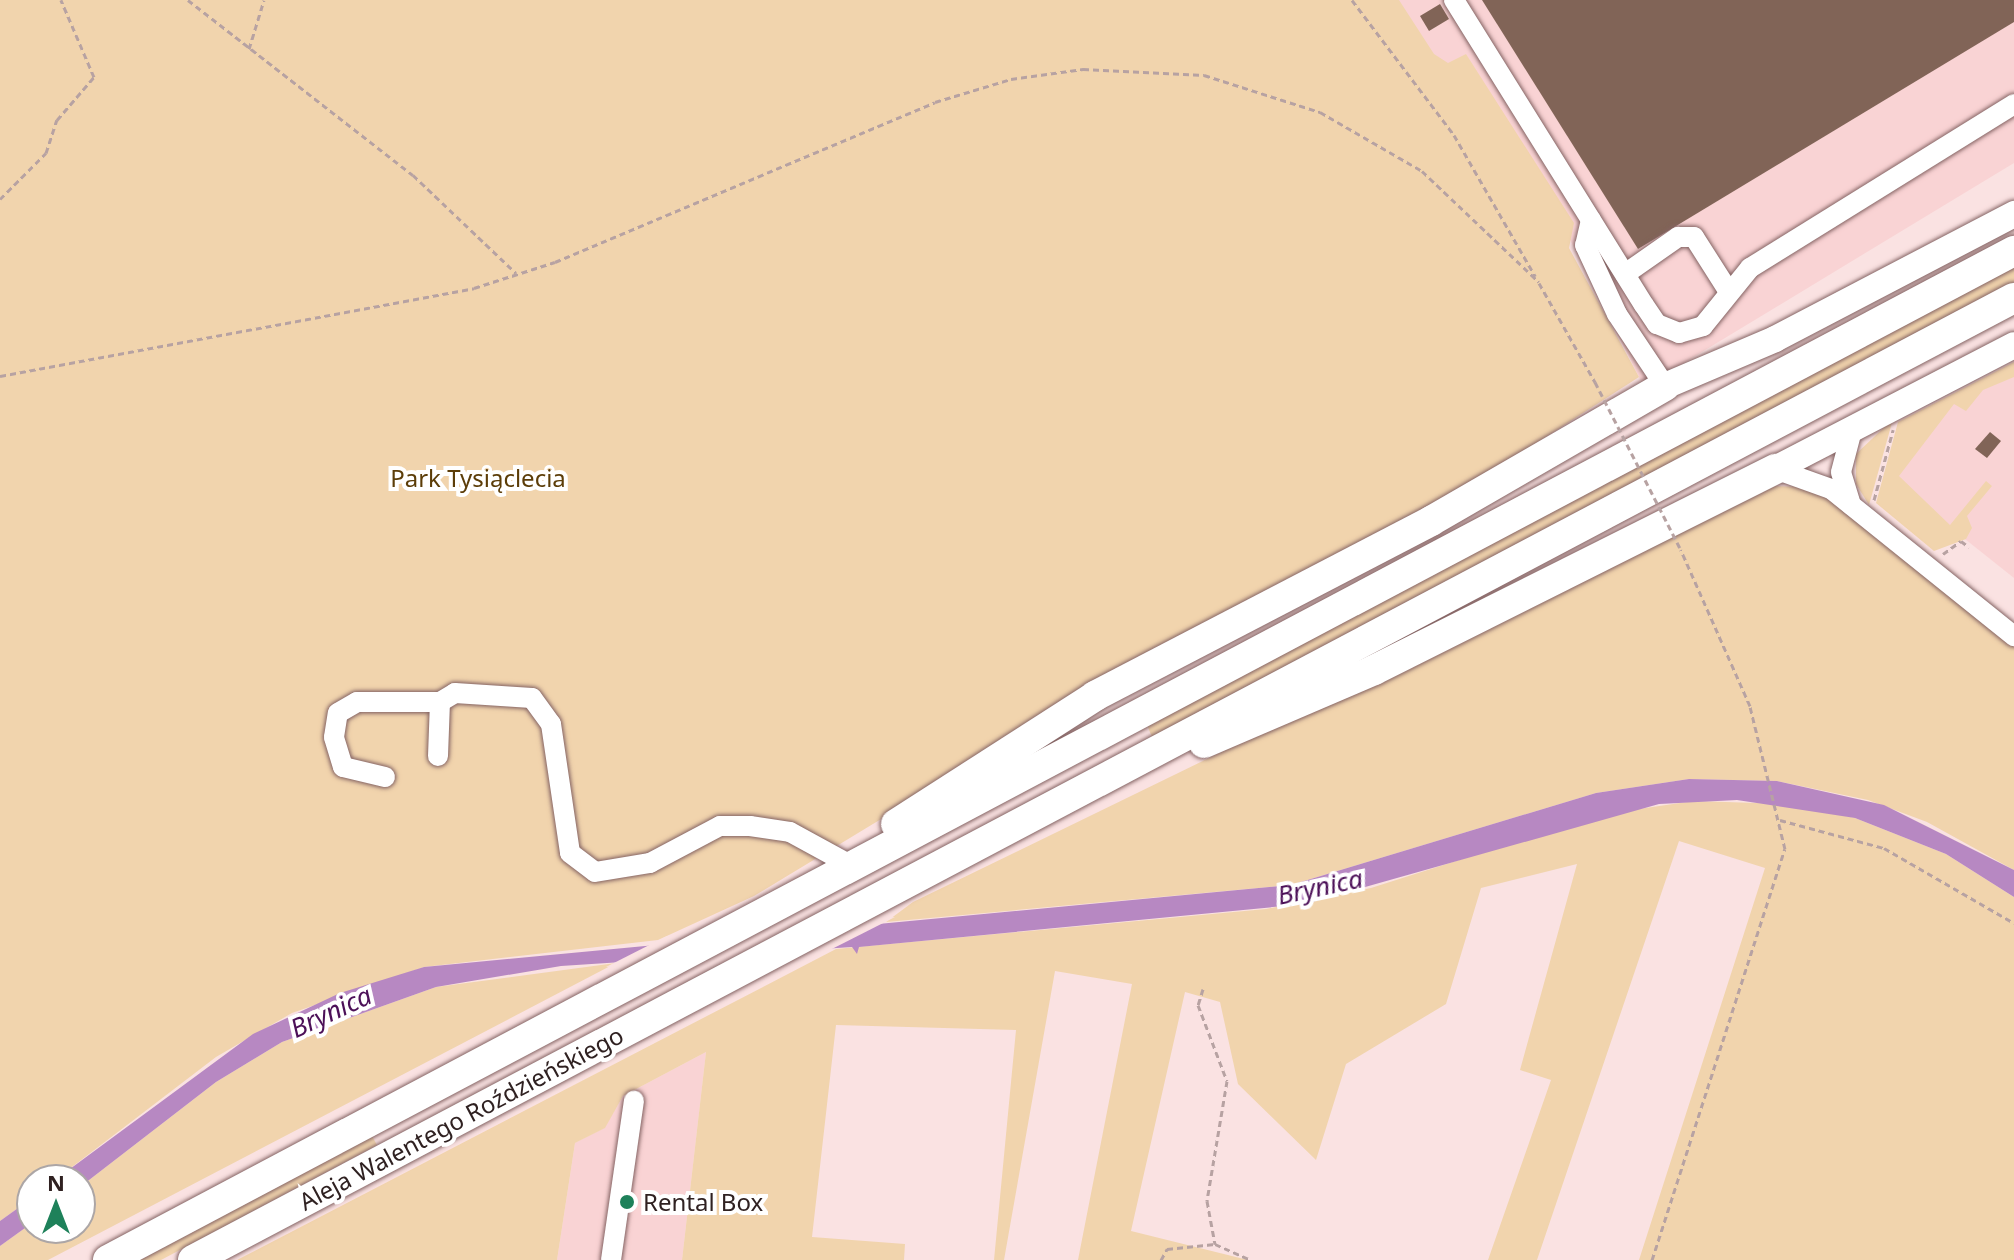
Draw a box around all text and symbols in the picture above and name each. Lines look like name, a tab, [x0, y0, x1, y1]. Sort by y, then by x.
park label: Park Tysiąclecia	[390, 464, 566, 492]
water label: Brynica	[1275, 863, 1365, 911]
water label: Brynica	[285, 980, 377, 1044]
street label: Aleja Walentego Roździeńskiego	[294, 1020, 628, 1216]
north arrow	[16, 1164, 96, 1244]
text: N	[47, 1167, 65, 1197]
place label: Rental Box	[643, 1188, 763, 1216]
marker: Rental Box	[618, 1193, 636, 1211]

